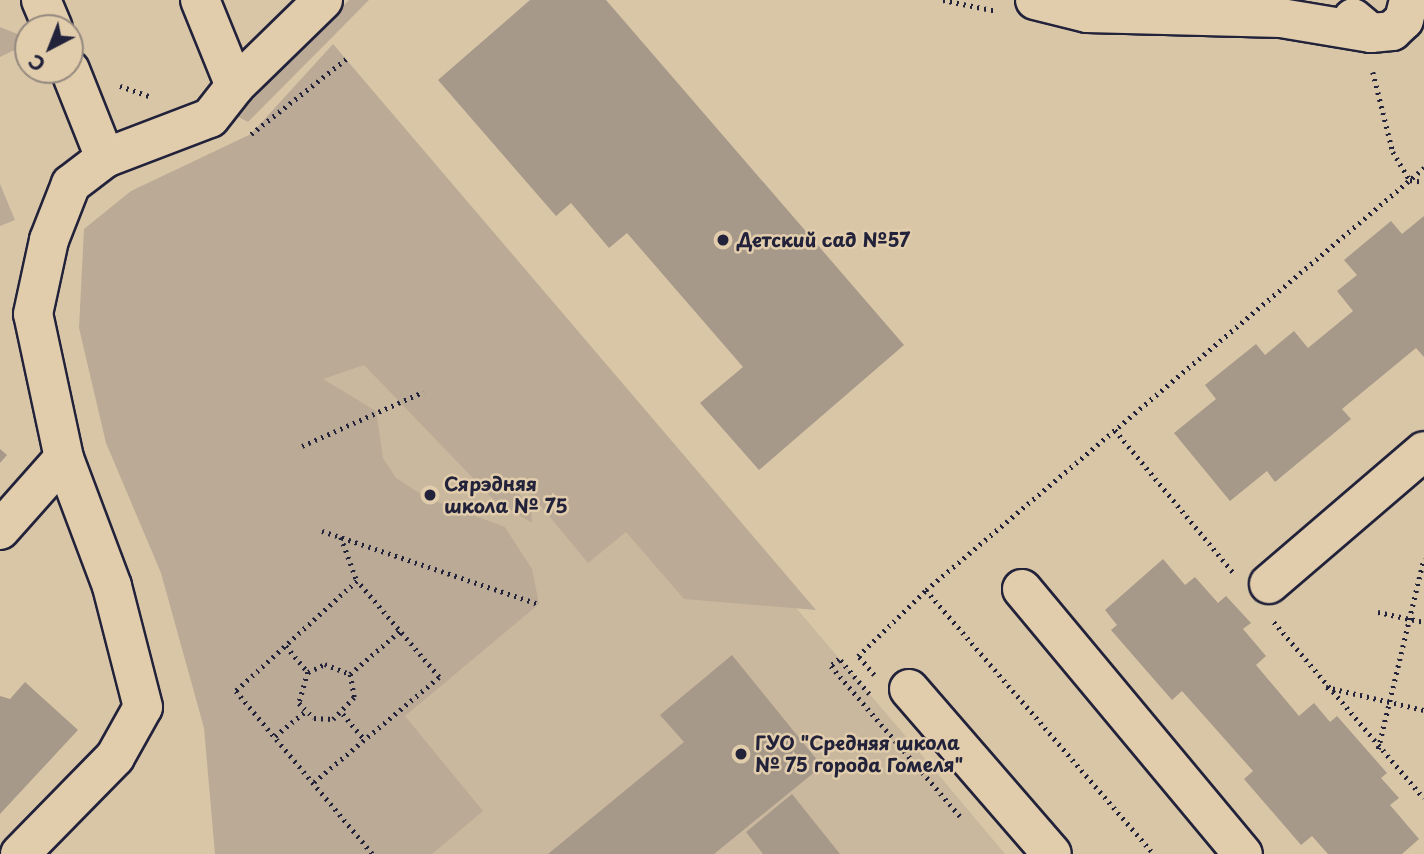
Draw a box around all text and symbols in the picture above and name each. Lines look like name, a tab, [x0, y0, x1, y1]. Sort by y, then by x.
north arrow	[14, 14, 84, 84]
text: С	[22, 48, 51, 78]
place label: Детский сад №57	[737, 229, 911, 251]
marker: Детский сад №57	[715, 232, 731, 248]
place label: Сярэдняя школа № 75	[444, 473, 568, 517]
marker: Сярэдняя школа № 75	[422, 487, 438, 503]
place label: ГУО "Средняя школа № 75 города Гомеля"	[755, 732, 965, 776]
marker: ГУО "Средняя школа № 75 города Гомеля"	[733, 746, 749, 762]

